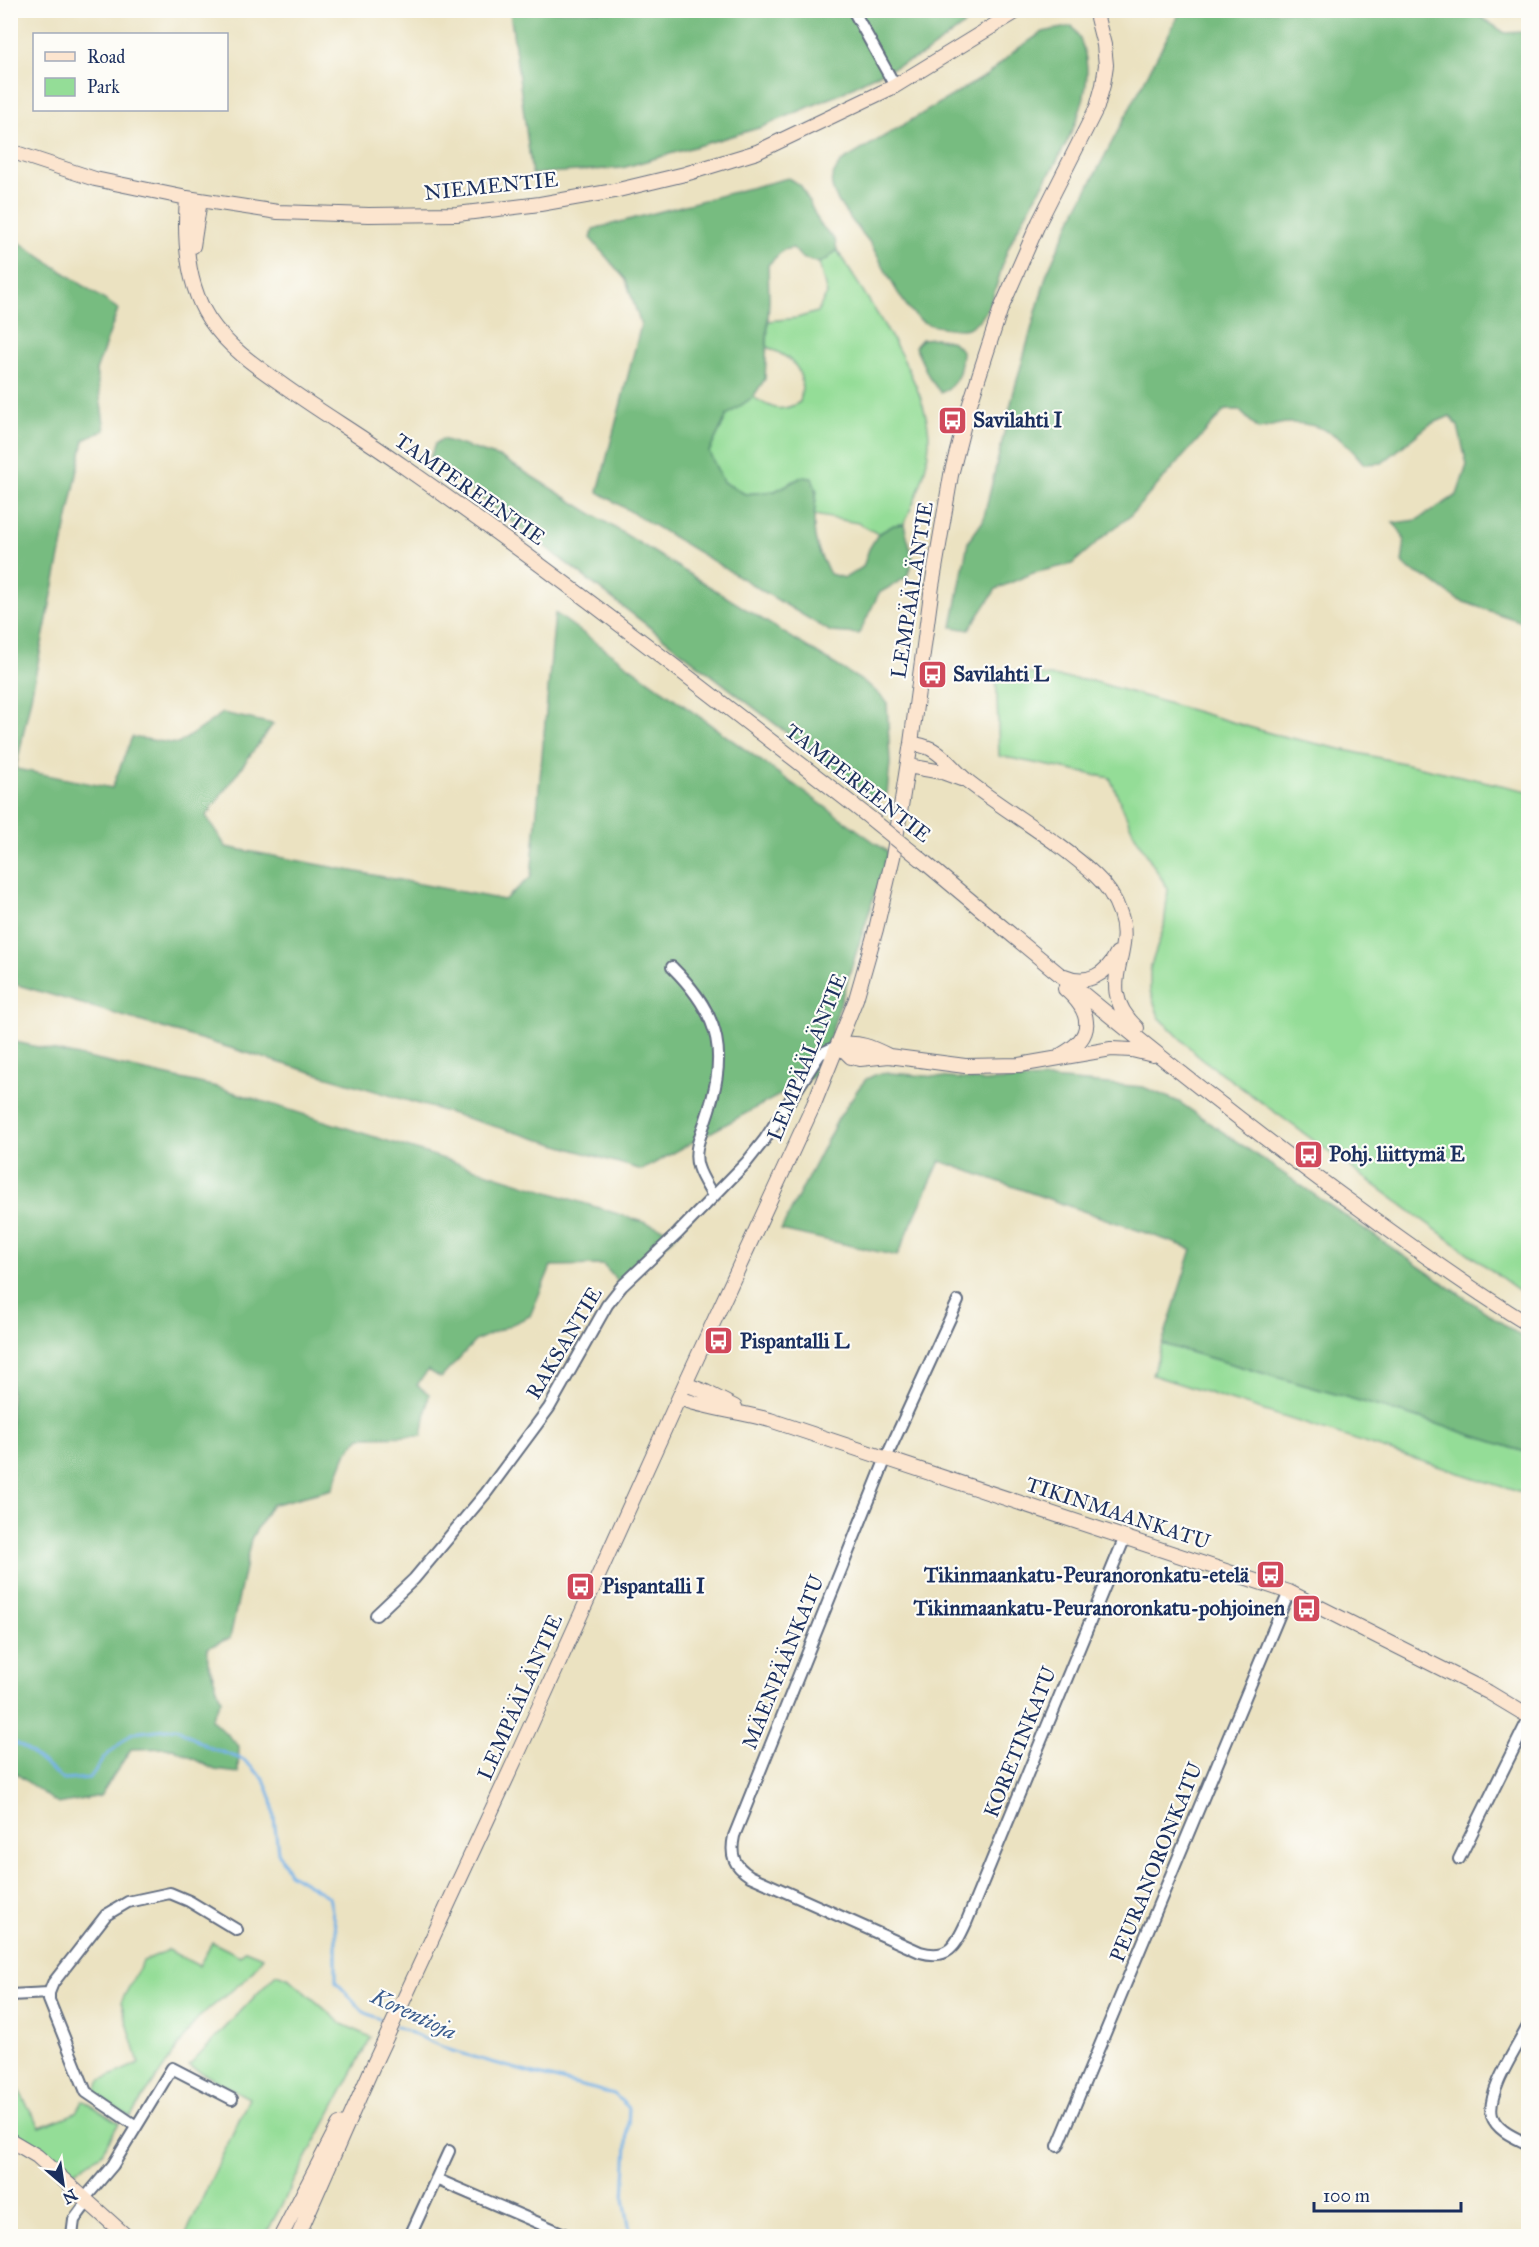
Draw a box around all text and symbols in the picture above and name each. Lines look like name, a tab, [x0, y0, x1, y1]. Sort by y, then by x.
legend	[33, 33, 228, 111]
text: Road	[87, 46, 125, 68]
text: Park	[87, 76, 120, 98]
street label: NIEMENTIE	[423, 166, 559, 206]
bus stop icon: Savilahti I	[936, 404, 968, 436]
place label: Savilahti I	[973, 407, 1063, 433]
street label: TAMPEREENTIE	[390, 427, 550, 551]
street label: LEMPÄÄLÄNTIE	[885, 500, 939, 680]
bus stop icon: Savilahti L	[916, 658, 948, 690]
place label: Savilahti L	[953, 661, 1050, 687]
street label: TAMPEREENTIE	[780, 718, 936, 848]
street label: LEMPÄÄLÄNTIE	[762, 969, 852, 1145]
bus stop icon: Pohj. liittymä E	[1292, 1138, 1324, 1170]
place label: Pohj. liittymä E	[1329, 1141, 1465, 1167]
street label: RAKSANTIE	[520, 1282, 608, 1404]
bus stop icon: Pispantalli L	[703, 1325, 735, 1357]
place label: Pispantalli L	[740, 1328, 850, 1354]
street label: TIKINMAANKATU	[1023, 1471, 1214, 1555]
bus stop icon: Tikinmaankatu-Peuranoronkatu-etelä	[1254, 1559, 1286, 1591]
place label: Tikinmaankatu-Peuranoronkatu-etelä	[923, 1562, 1250, 1588]
bus stop icon: Pispantalli I	[565, 1570, 597, 1602]
street label: MÄENPÄÄNKATU	[736, 1571, 830, 1753]
place label: Pispantalli I	[602, 1573, 705, 1599]
bus stop icon: Tikinmaankatu-Peuranoronkatu-pohjoinen	[1290, 1592, 1322, 1624]
place label: Tikinmaankatu-Peuranoronkatu-pohjoinen	[912, 1595, 1286, 1621]
street label: LEMPÄÄLÄNTIE	[472, 1610, 568, 1784]
street label: KORETINKATU	[978, 1662, 1062, 1821]
street label: PEURANORONKATU	[1104, 1758, 1208, 1966]
water label: Korentioja	[366, 1982, 461, 2045]
north arrow	[33, 2154, 93, 2214]
scale bar	[1314, 2175, 1461, 2213]
text: N	[59, 2185, 81, 2208]
text: 100 m	[1323, 2185, 1370, 2207]

